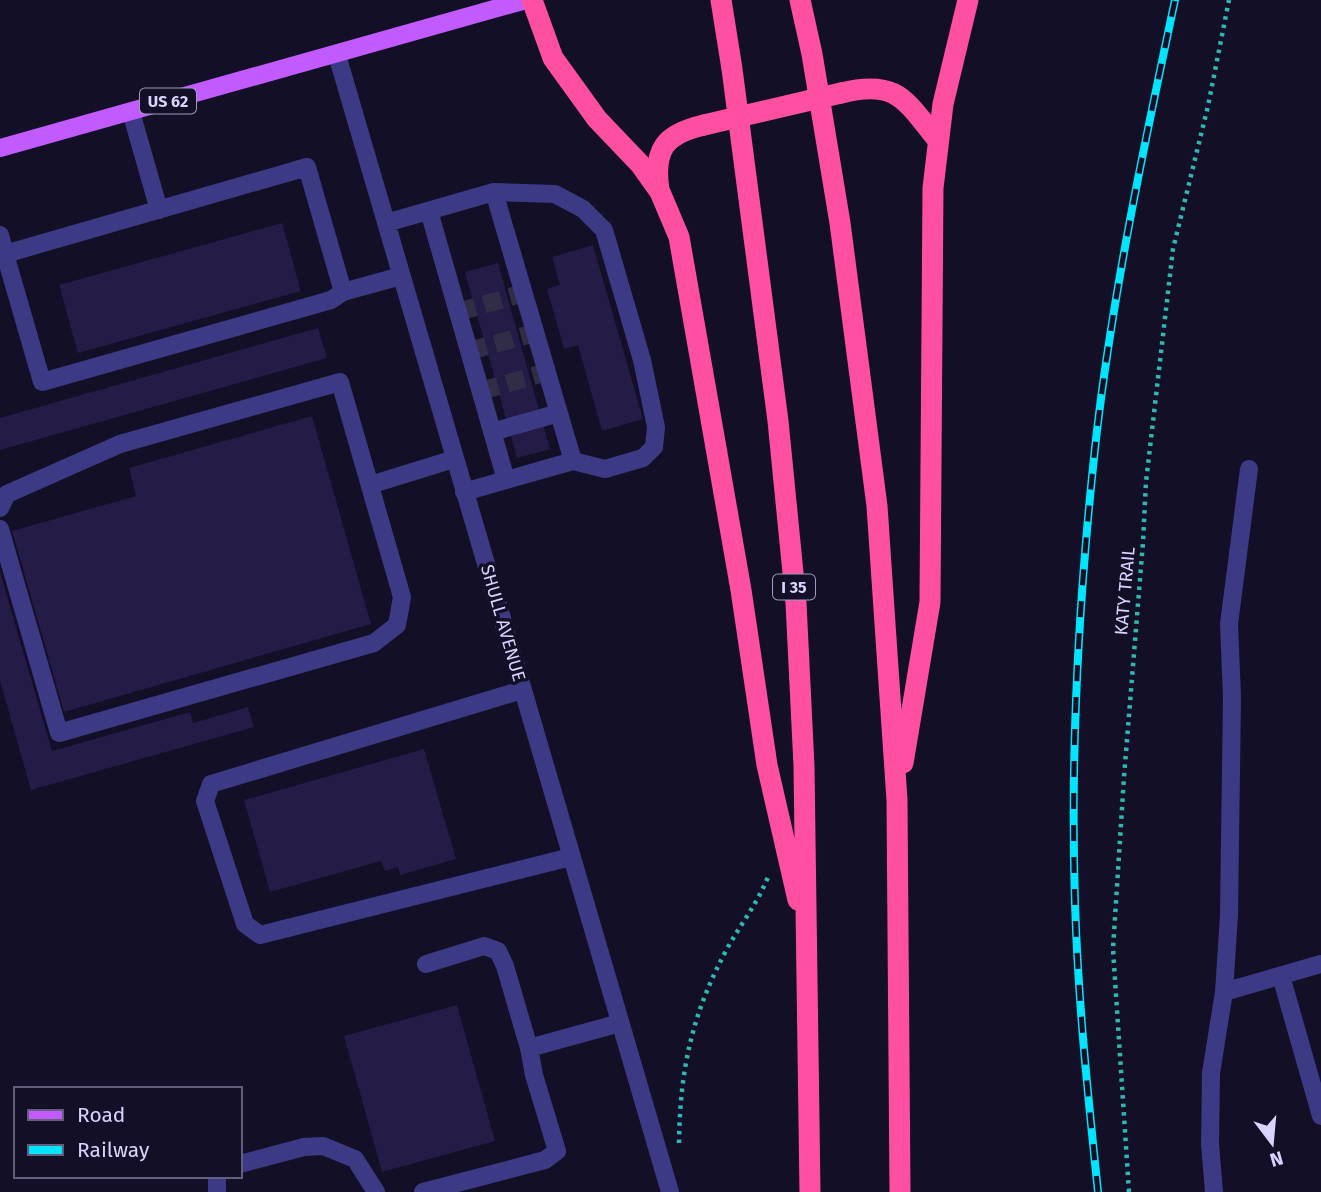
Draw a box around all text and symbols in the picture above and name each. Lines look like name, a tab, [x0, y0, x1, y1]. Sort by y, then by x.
road number: US 62	[140, 88, 196, 114]
street label: KATY TRAIL	[1110, 546, 1140, 636]
street label: SHULL AVENUE	[476, 562, 530, 684]
road number: I 35	[773, 574, 815, 600]
legend	[14, 1087, 242, 1178]
text: Road	[77, 1102, 125, 1128]
north arrow	[1237, 1108, 1307, 1178]
text: Railway	[77, 1137, 150, 1163]
text: N	[1267, 1146, 1286, 1172]

